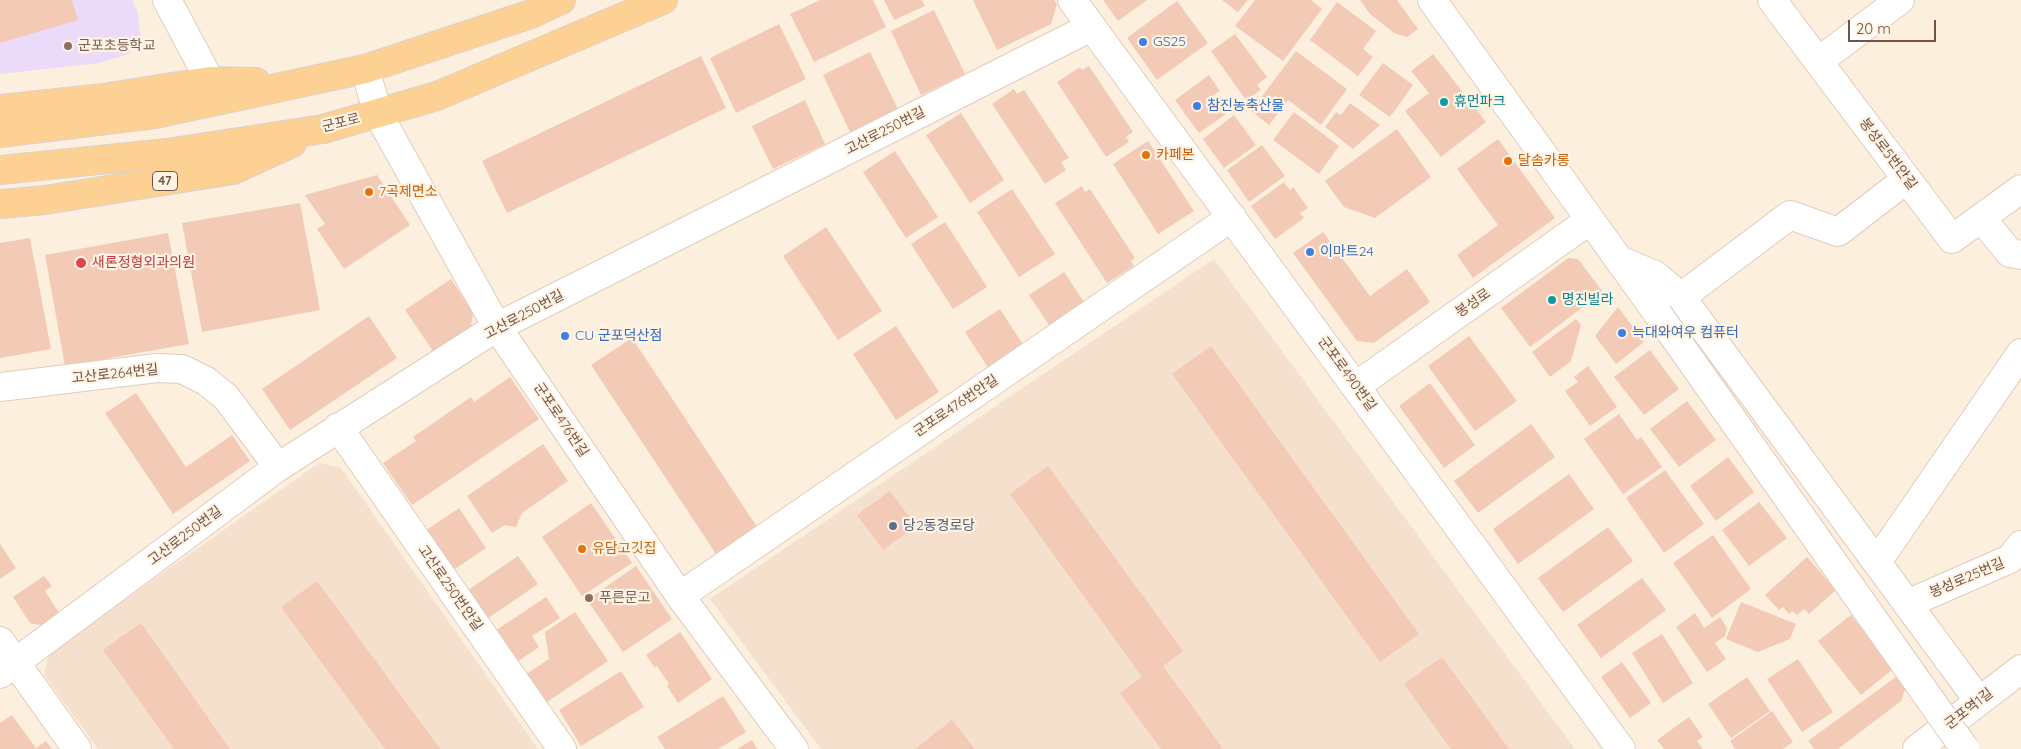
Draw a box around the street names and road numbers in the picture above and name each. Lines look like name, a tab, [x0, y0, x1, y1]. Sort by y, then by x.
street label: 고산로250번길	[842, 104, 928, 158]
street label: 군포로	[320, 110, 362, 136]
street label: 봉성로5번안길	[1856, 115, 1920, 193]
road number: 47	[152, 172, 178, 190]
street label: 봉성로	[1452, 285, 1494, 321]
street label: 고산로250번길	[481, 287, 567, 343]
street label: 군포로490번길	[1314, 334, 1380, 414]
street label: 고산로264번길	[71, 361, 159, 387]
street label: 군포로476번안길	[910, 371, 1002, 441]
street label: 군포로476번길	[530, 380, 592, 460]
street label: 고산로250번길	[145, 503, 225, 569]
street label: 고산로250번안길	[414, 542, 486, 634]
street label: 봉성로25번길	[1927, 555, 2007, 601]
street label: 군포역1길	[1941, 685, 1997, 733]

